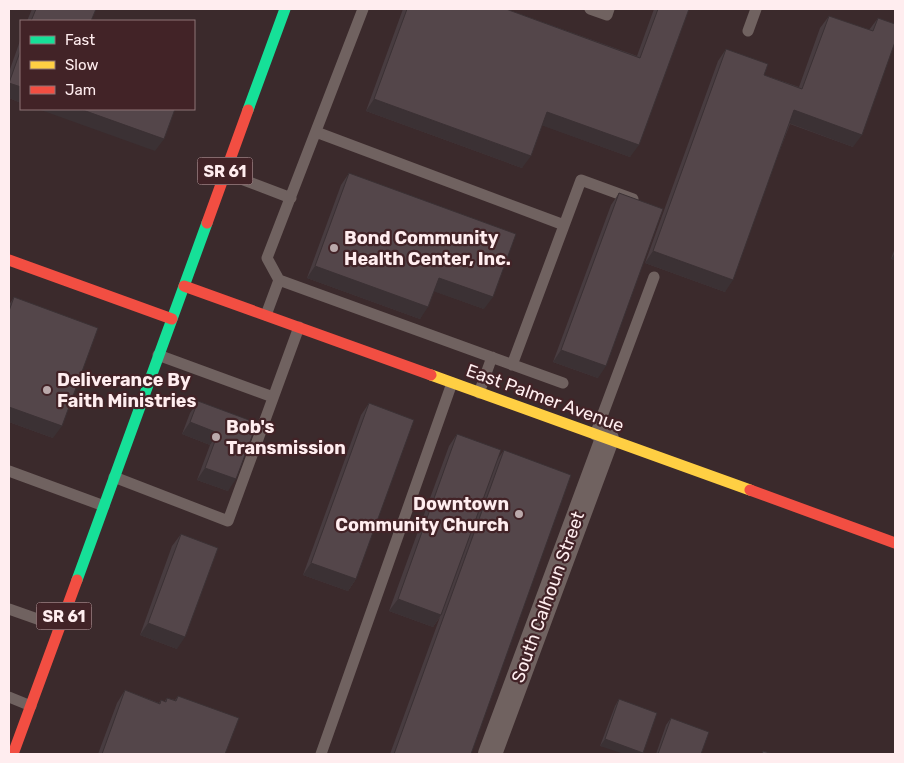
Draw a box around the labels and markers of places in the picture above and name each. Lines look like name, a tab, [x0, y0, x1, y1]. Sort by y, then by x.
place label: Bond Community Health Center, Inc.	[344, 227, 511, 270]
marker: Bond Community Health Center, Inc.	[328, 242, 340, 254]
place label: Deliverance By Faith Ministries	[57, 369, 197, 412]
marker: Deliverance By Faith Ministries	[41, 384, 53, 396]
place label: Bob's Transmission	[226, 416, 346, 459]
marker: Bob's Transmission	[210, 431, 222, 443]
place label: Downtown Community Church	[335, 493, 509, 536]
marker: Downtown Community Church	[513, 508, 525, 520]

